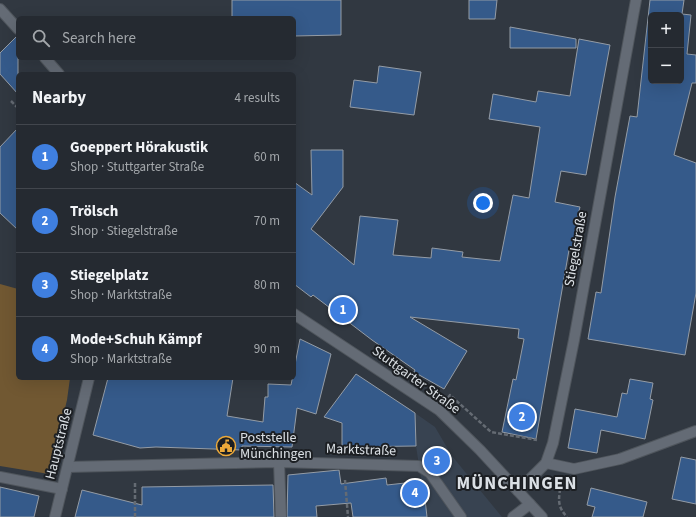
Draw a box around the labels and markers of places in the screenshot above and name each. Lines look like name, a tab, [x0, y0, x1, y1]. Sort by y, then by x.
pin: 1	[330, 295, 356, 325]
pin: 2	[509, 402, 535, 432]
place label: Poststelle Münchingen	[240, 428, 312, 464]
public building icon: Poststelle Münchingen	[215, 435, 237, 457]
pin: 3	[424, 446, 450, 476]
pin: 4	[402, 478, 428, 508]

